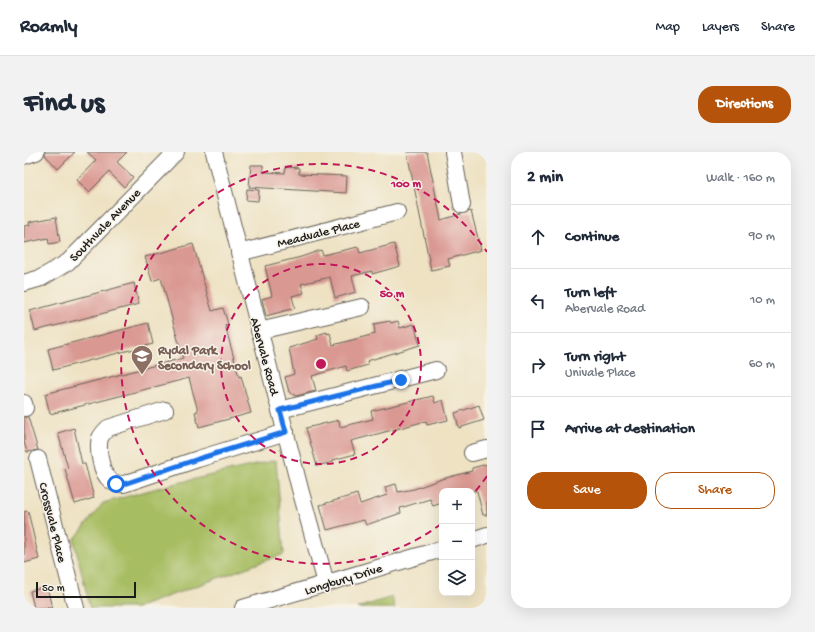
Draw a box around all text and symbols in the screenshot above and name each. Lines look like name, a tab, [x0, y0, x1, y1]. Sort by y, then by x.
text: Roamly	[20, 16, 77, 39]
text: Map	[656, 19, 680, 36]
text: Layers	[702, 19, 739, 36]
text: Share	[761, 19, 795, 36]
button: Directions	[698, 86, 791, 123]
text: Find us	[24, 88, 104, 121]
text: 2 min	[527, 168, 563, 188]
text: Walk · 160 m	[706, 171, 775, 186]
text: 100 m	[390, 178, 421, 192]
street label: Southvale Avenue	[67, 186, 145, 265]
street label: Meadvale Place	[276, 217, 362, 252]
icon: ahead	[527, 226, 549, 248]
text: Continue	[565, 228, 619, 246]
text: 90 m	[749, 229, 775, 244]
text: Turn left	[565, 284, 616, 302]
text: 50 m	[380, 288, 405, 302]
icon: left	[527, 290, 549, 312]
text: 10 m	[750, 293, 775, 308]
text: Abervale Road	[565, 302, 645, 317]
street label: Abervale Road	[246, 316, 282, 398]
school or university icon: Rydal Park Secondary School	[129, 343, 155, 376]
place label: Rydal Park Secondary School	[157, 344, 251, 374]
text: Turn right	[565, 348, 625, 366]
icon: right	[527, 354, 549, 376]
centre of rings	[314, 357, 328, 371]
text: 60 m	[749, 357, 775, 372]
text: Univale Place	[565, 366, 635, 381]
route end	[392, 371, 410, 389]
icon: arrive	[527, 418, 549, 440]
text: Arrive at destination	[565, 420, 695, 438]
button: Save	[527, 472, 647, 509]
button: Share	[655, 472, 775, 509]
route start	[107, 475, 125, 493]
street label: Crossvale Place	[34, 481, 69, 564]
map controls	[439, 488, 475, 596]
button: +	[439, 488, 475, 524]
button: −	[439, 524, 475, 560]
button: layers	[439, 560, 475, 596]
street label: Longbury Drive	[303, 561, 385, 599]
scale bar	[36, 580, 136, 599]
text: 50 m	[42, 583, 64, 595]

